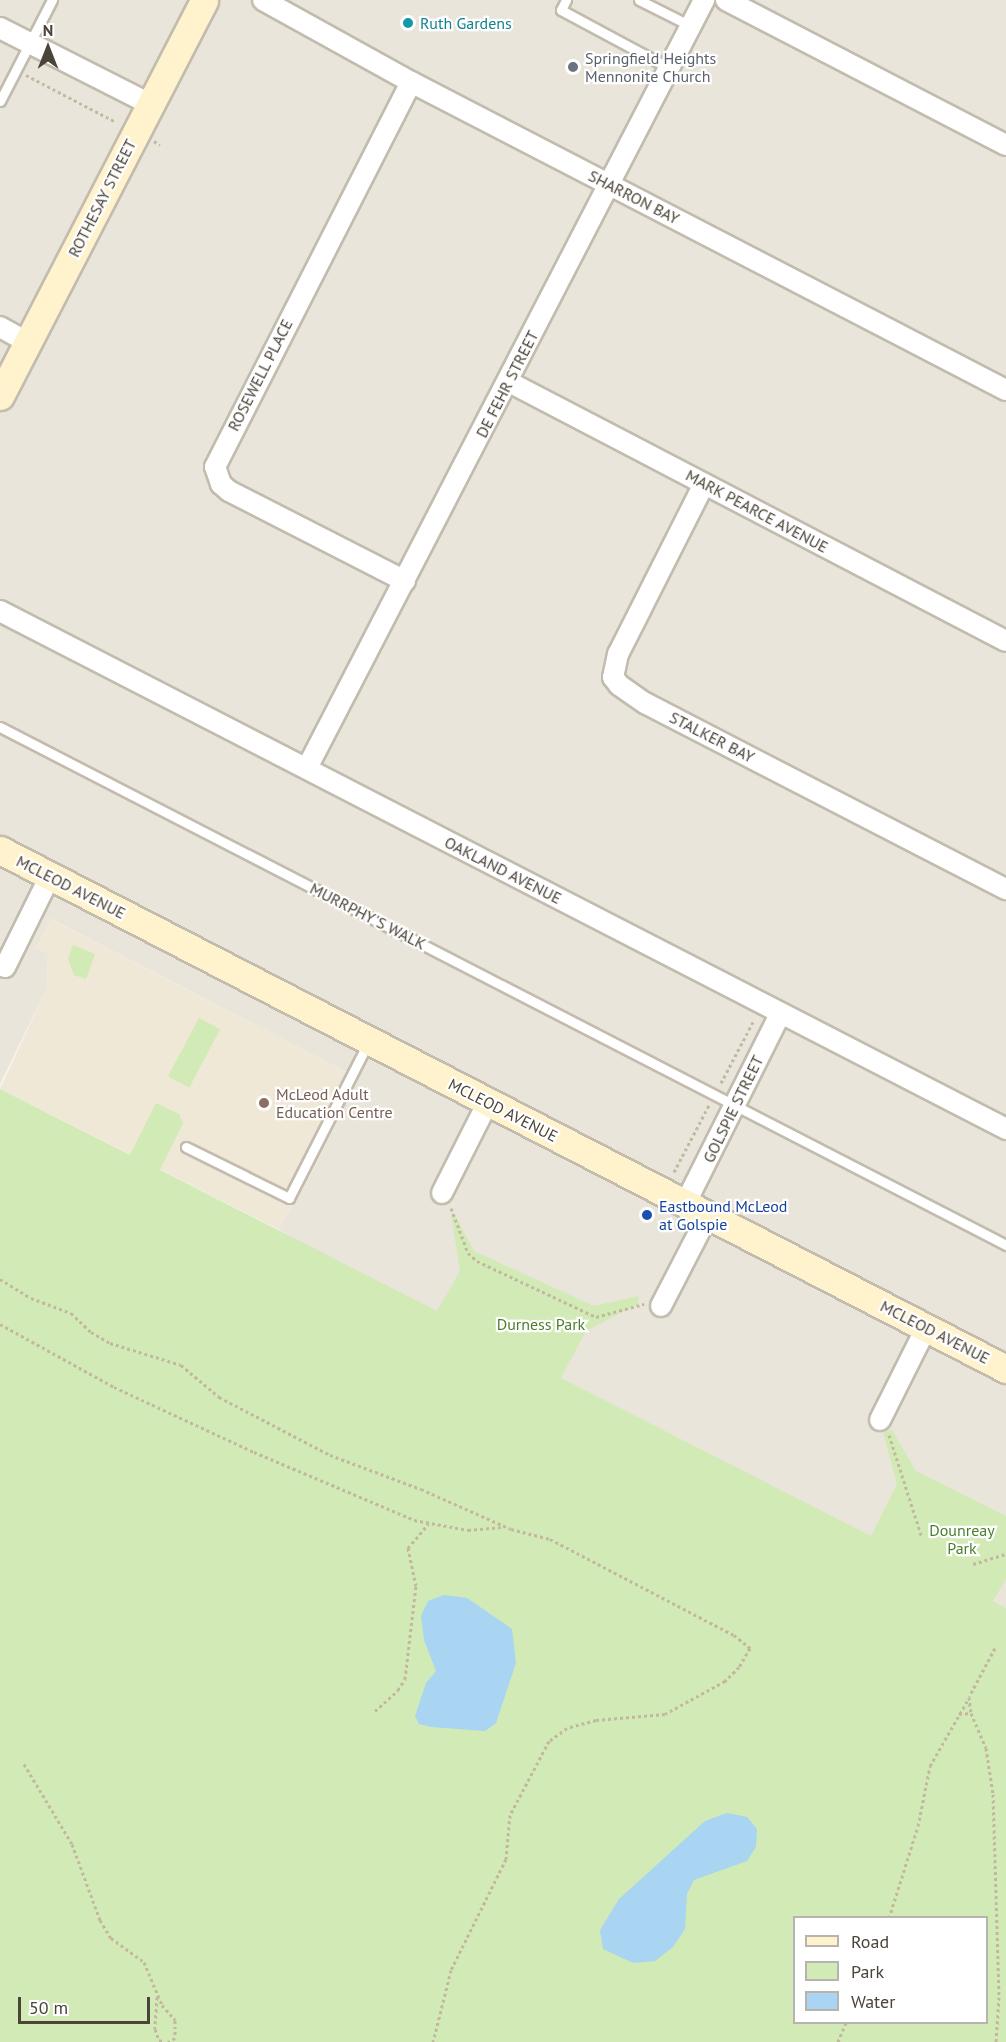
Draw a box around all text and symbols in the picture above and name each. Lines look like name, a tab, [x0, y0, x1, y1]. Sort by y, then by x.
place label: Ruth Gardens	[420, 13, 512, 33]
marker: Ruth Gardens	[401, 16, 415, 30]
north arrow	[18, 18, 78, 78]
text: N	[43, 20, 53, 40]
place label: Springfield Heights Mennonite Church	[585, 48, 716, 86]
marker: Springfield Heights Mennonite Church	[566, 60, 580, 74]
street label: ROTHESAY STREET	[64, 136, 140, 260]
street label: SHARRON BAY	[585, 166, 683, 228]
street label: ROSEWELL PLACE	[223, 316, 297, 434]
street label: DE FEHR STREET	[472, 327, 542, 441]
street label: MARK PEARCE AVENUE	[682, 465, 832, 557]
street label: STALKER BAY	[666, 707, 758, 767]
street label: OAKLAND AVENUE	[441, 832, 565, 908]
street label: MCLEOD AVENUE	[13, 851, 129, 923]
street label: MURRPHY'S WALK	[307, 878, 429, 954]
street label: GOLSPIE STREET	[699, 1052, 767, 1166]
street label: MCLEOD AVENUE	[445, 1074, 561, 1146]
place label: McLeod Adult Education Centre	[276, 1084, 393, 1122]
marker: McLeod Adult Education Centre	[257, 1096, 271, 1110]
place label: Eastbound McLeod at Golspie	[659, 1196, 787, 1234]
marker: Eastbound McLeod at Golspie	[640, 1208, 654, 1222]
street label: MCLEOD AVENUE	[877, 1296, 993, 1368]
park label: Durness Park	[497, 1314, 585, 1334]
park label: Dounreay Park	[929, 1520, 995, 1558]
legend	[793, 1916, 988, 2024]
text: Road	[851, 1930, 889, 1953]
text: Park	[851, 1960, 884, 1983]
scale bar	[21, 1985, 153, 2023]
text: Water	[851, 1990, 895, 2013]
text: 50 m	[29, 1996, 68, 2019]

